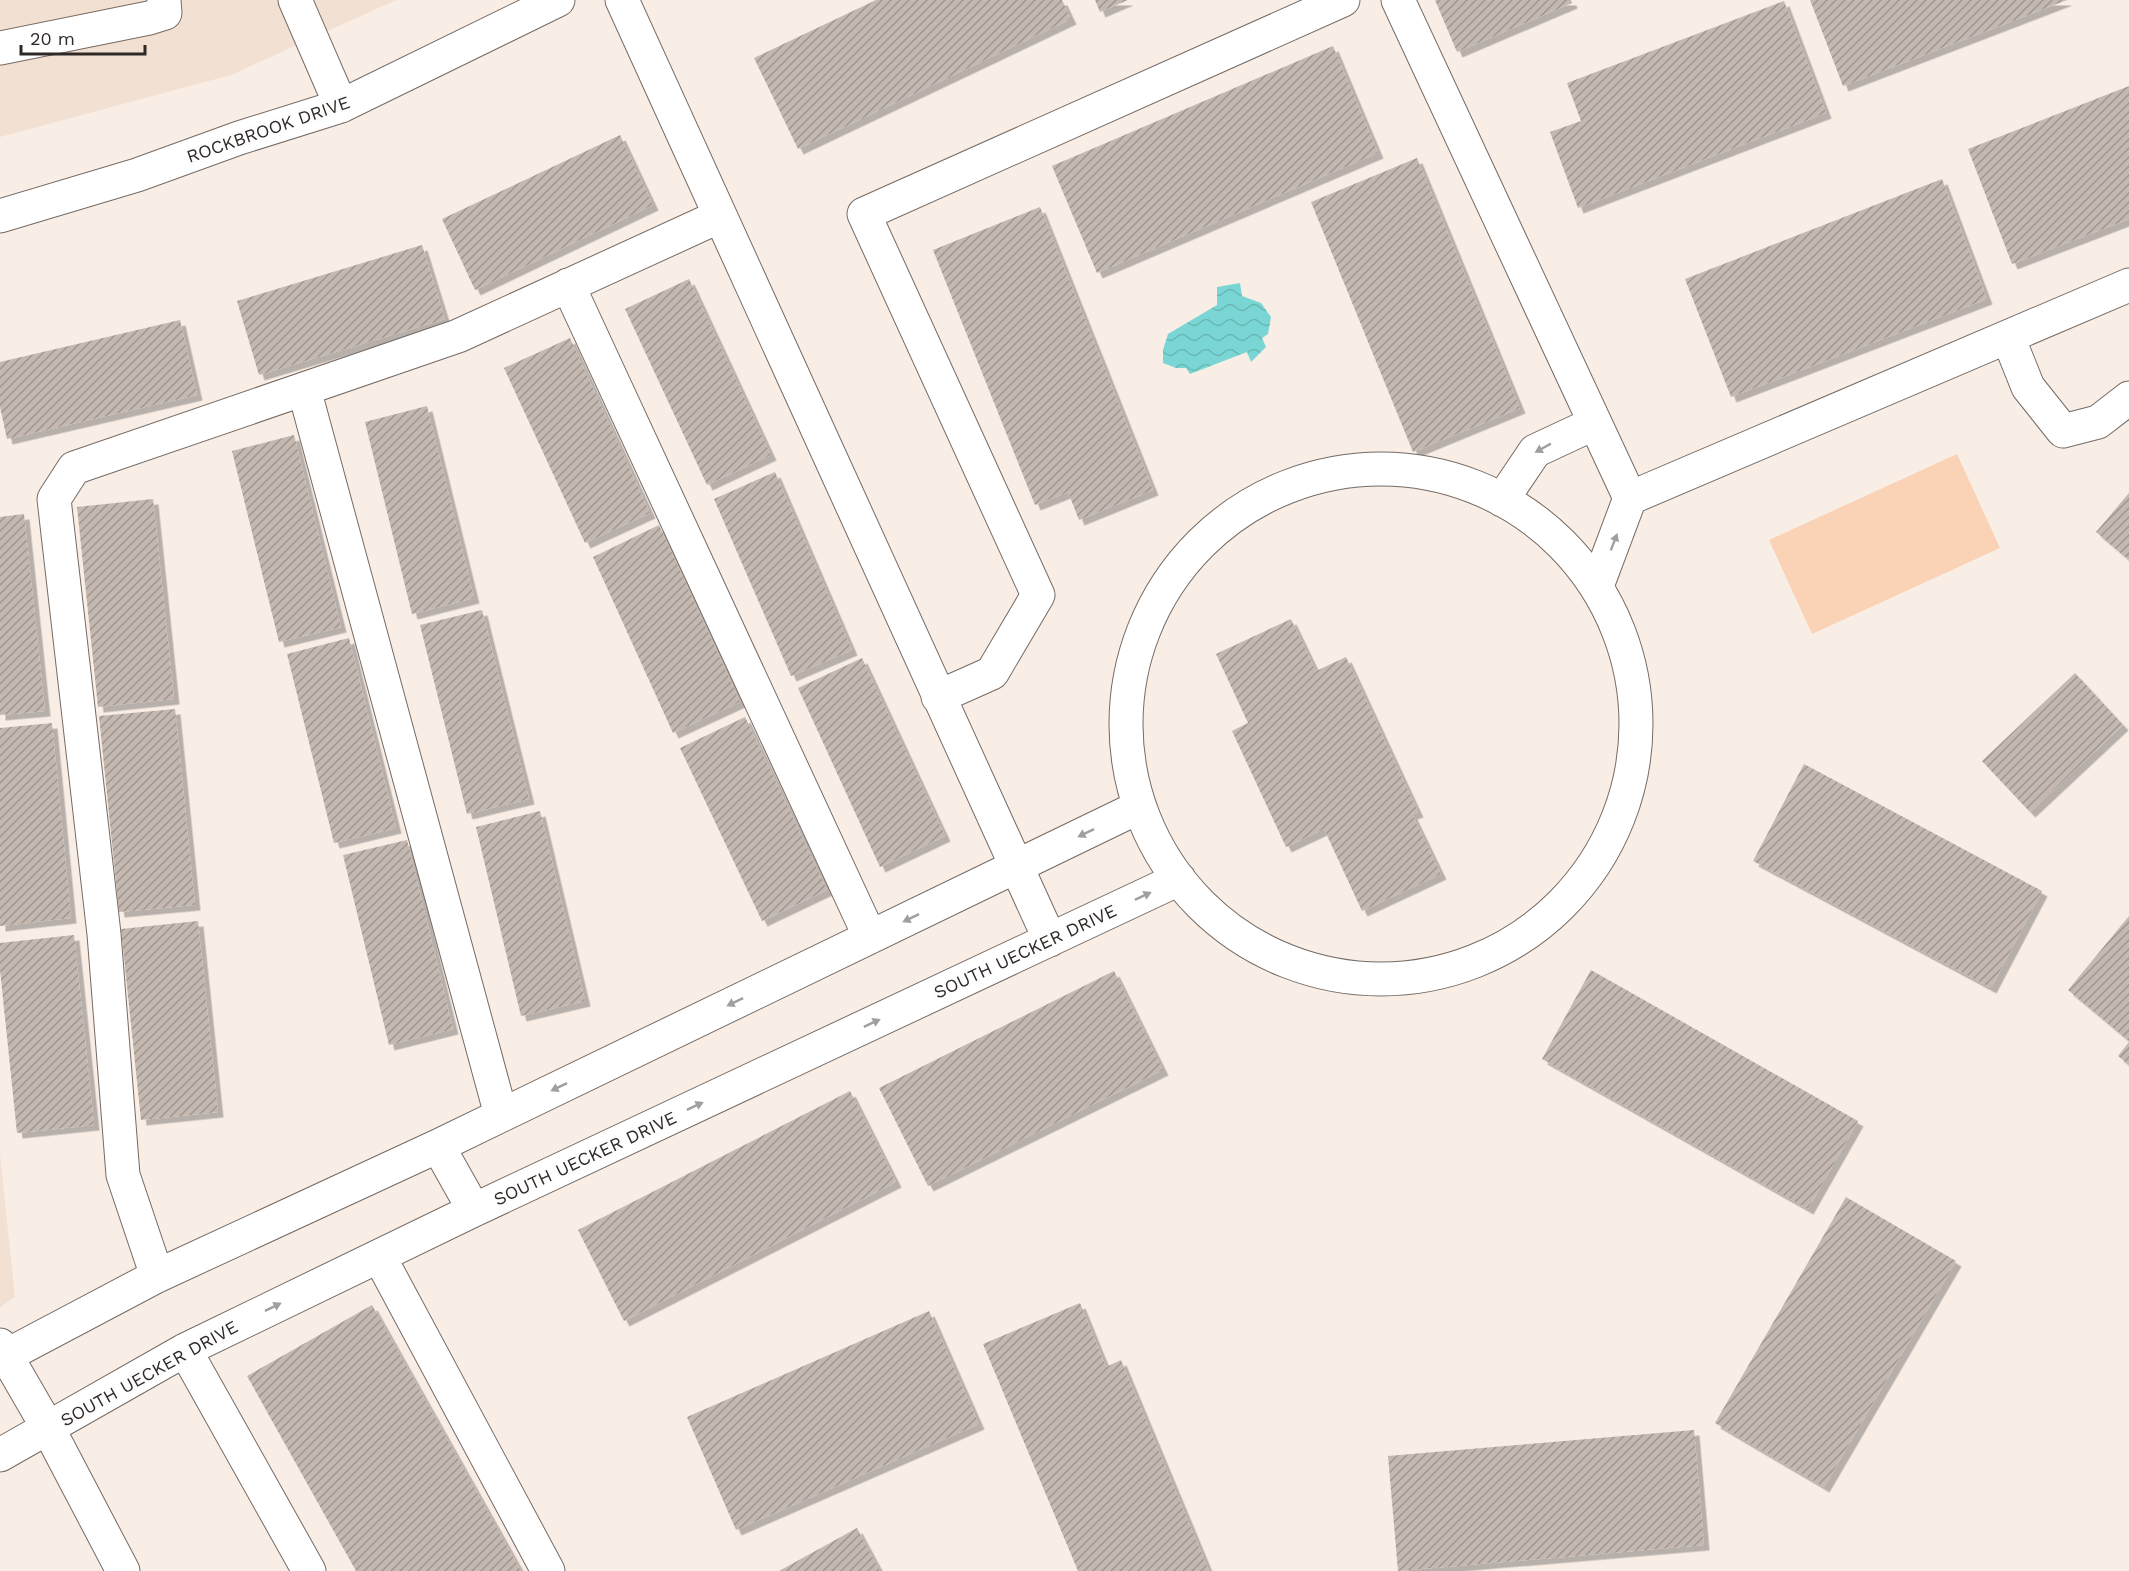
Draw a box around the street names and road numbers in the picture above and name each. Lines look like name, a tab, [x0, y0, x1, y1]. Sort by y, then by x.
street label: ROCKBROOK DRIVE	[184, 91, 352, 167]
street label: SOUTH UECKER DRIVE	[930, 899, 1120, 1003]
street label: SOUTH UECKER DRIVE	[490, 1106, 680, 1210]
street label: SOUTH UECKER DRIVE	[57, 1316, 241, 1430]

